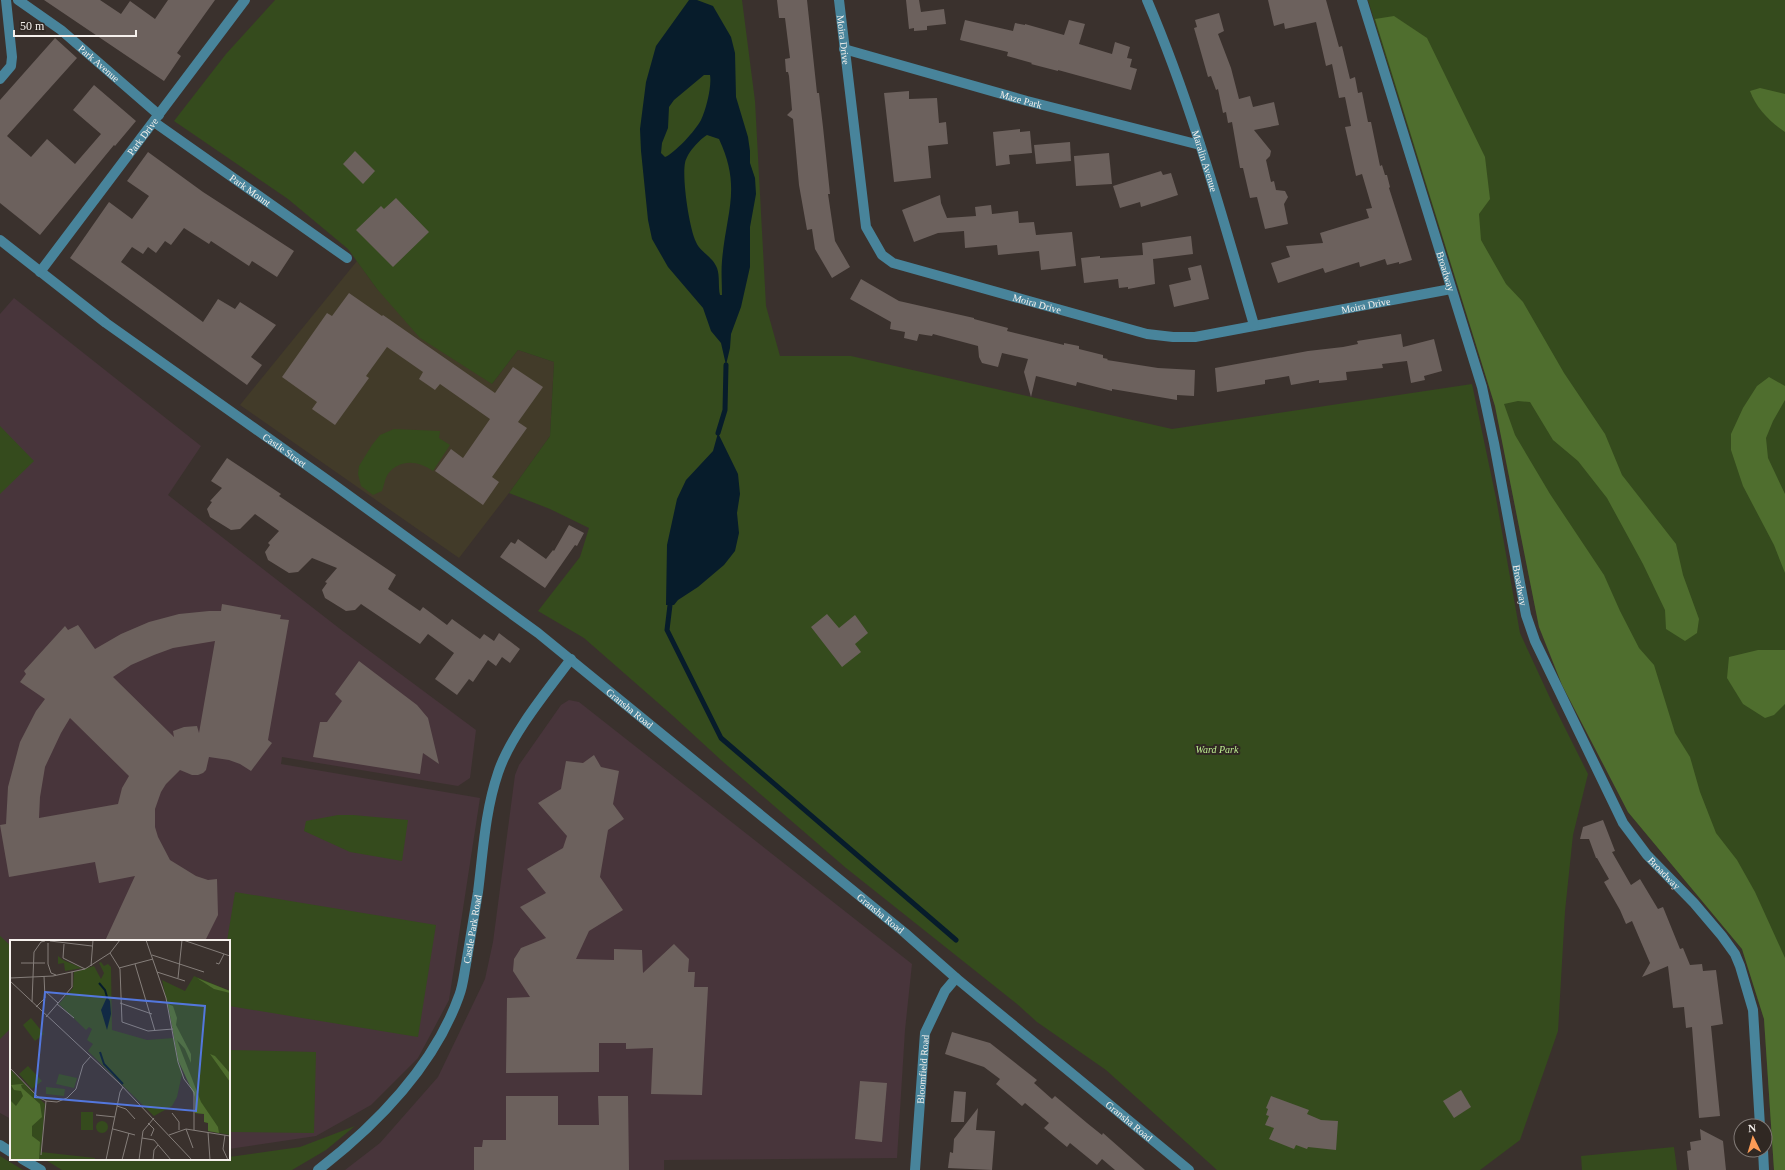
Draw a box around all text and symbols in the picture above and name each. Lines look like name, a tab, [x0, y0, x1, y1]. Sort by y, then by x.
scale bar	[14, 12, 136, 38]
street label: Moira Drive	[835, 14, 852, 66]
text: 50 m	[20, 19, 45, 33]
street label: Park Avenue	[76, 43, 122, 85]
street label: Maze Park	[999, 89, 1043, 111]
street label: Park Drive	[125, 115, 161, 157]
street label: Maralin Avenue	[1190, 129, 1220, 194]
street label: Park Mount	[228, 172, 273, 209]
street label: Broadway	[1434, 250, 1457, 293]
street label: Moira Drive	[1011, 292, 1063, 316]
street label: Moira Drive	[1340, 295, 1392, 315]
street label: Castle Street	[261, 431, 309, 470]
street label: Broadway	[1511, 564, 1529, 606]
street label: Gransha Road	[604, 686, 655, 731]
park label: Ward Park	[1196, 744, 1239, 755]
street label: Broadway	[1646, 855, 1682, 892]
street label: Gransha Road	[855, 891, 906, 936]
street label: Castle Park Road	[461, 894, 483, 964]
inset map	[10, 940, 230, 1160]
street label: Bloomfield Road	[915, 1034, 931, 1104]
street label: Gransha Road	[1104, 1099, 1155, 1144]
north arrow	[1733, 1118, 1773, 1158]
text: N	[1748, 1122, 1757, 1134]

